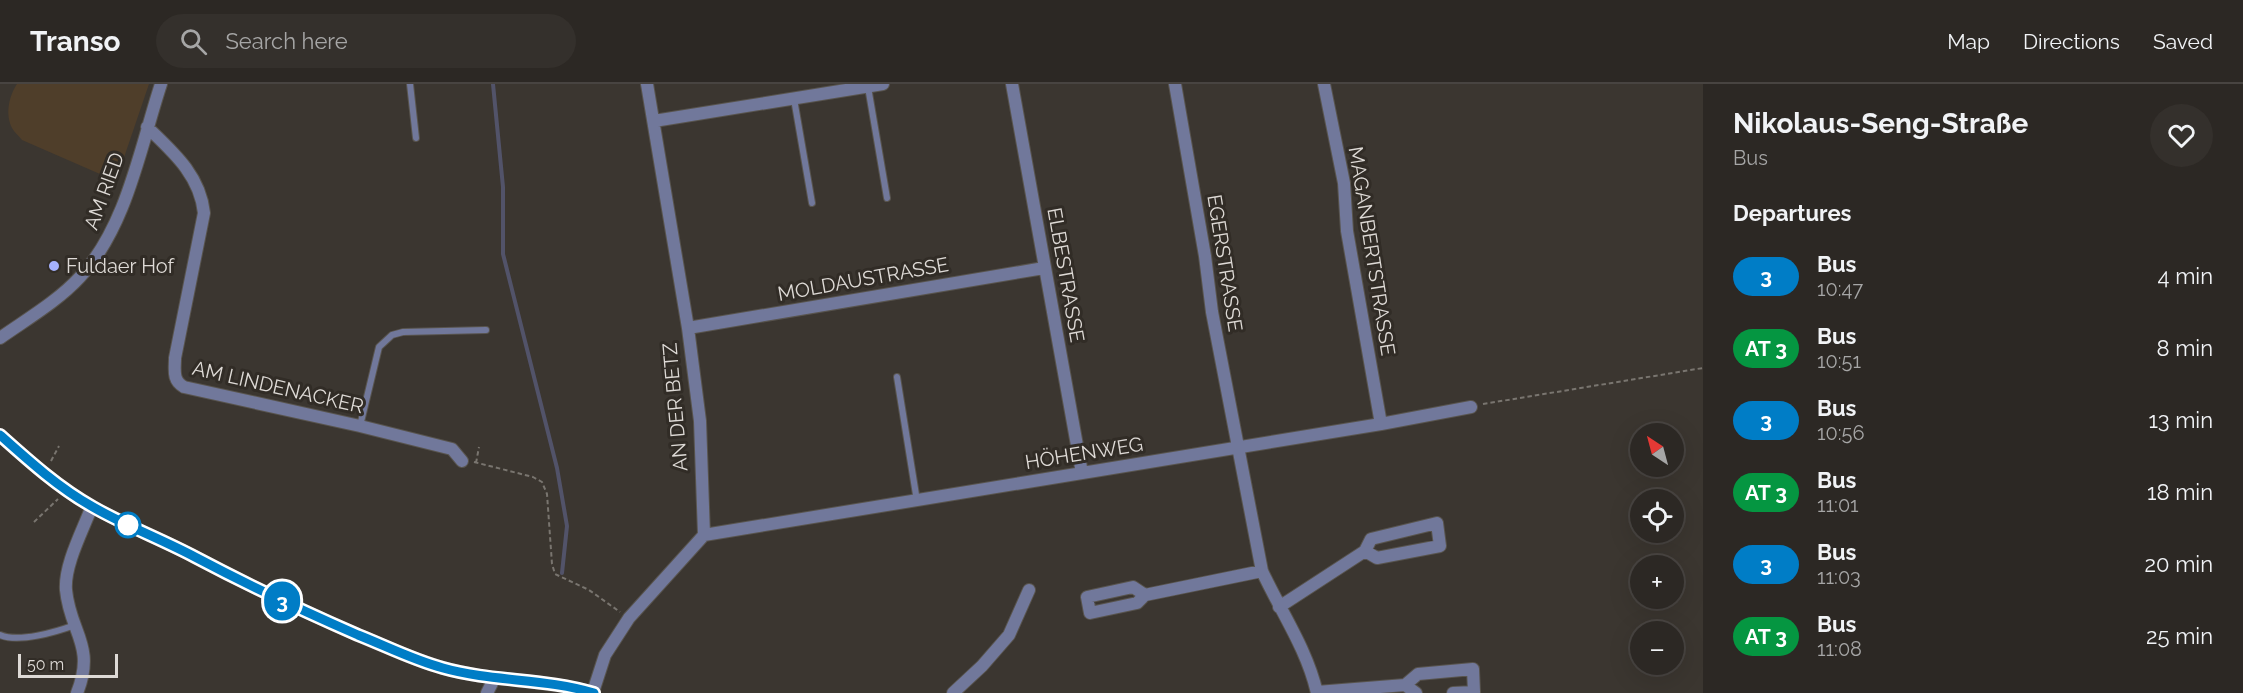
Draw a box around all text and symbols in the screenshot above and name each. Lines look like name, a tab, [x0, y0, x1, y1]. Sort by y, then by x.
search box	[156, 14, 576, 68]
text: Transo	[30, 25, 120, 58]
icon: search	[177, 25, 210, 58]
text: Search here	[225, 28, 348, 54]
text: Map	[1947, 29, 1990, 54]
text: Directions	[2023, 29, 2120, 54]
text: Saved	[2153, 29, 2213, 54]
button: heart	[2150, 104, 2213, 167]
text: Nikolaus-Seng-Straße	[1733, 107, 2028, 140]
street label: MAGANBERTSTRASSE	[1344, 145, 1400, 357]
text: Bus	[1733, 146, 1768, 170]
street label: AM RIED	[79, 149, 129, 233]
street label: EGERSTRASSE	[1202, 193, 1248, 333]
text: Departures	[1733, 200, 1851, 226]
street label: ELBESTRASSE	[1042, 206, 1090, 344]
text: Bus	[1817, 251, 1856, 277]
street label: MOLDAUSTRASSE	[776, 252, 950, 306]
place label: Fuldaer Hof	[66, 254, 175, 278]
marker: Fuldaer Hof	[47, 259, 61, 273]
text: 4 min	[2158, 263, 2213, 289]
text: 3	[1760, 264, 1772, 289]
text: 10:47	[1817, 277, 1863, 301]
text: Bus	[1817, 323, 1856, 349]
text: 8 min	[2157, 335, 2213, 361]
text: AT 3	[1745, 336, 1787, 361]
street label: AN DER BETZ	[657, 342, 693, 472]
text: 10:51	[1817, 349, 1861, 373]
street label: AM LINDENACKER	[190, 356, 366, 418]
text: Bus	[1817, 395, 1856, 421]
text: 13 min	[2148, 407, 2213, 433]
text: 3	[1760, 408, 1772, 433]
text: 10:56	[1817, 421, 1865, 445]
north arrow	[1630, 423, 1684, 477]
map controls	[1630, 423, 1684, 675]
street label: HÖHENWEG	[1023, 432, 1145, 474]
text: Bus	[1817, 467, 1856, 493]
text: 18 min	[2147, 479, 2213, 505]
text: AT 3	[1745, 480, 1787, 505]
button: locate	[1630, 489, 1684, 543]
text: 11:01	[1817, 493, 1859, 517]
unlabelled marker	[115, 512, 141, 538]
text: Bus	[1817, 539, 1856, 565]
text: 20 min	[2145, 551, 2213, 577]
text: 3	[1760, 552, 1772, 577]
button: +	[1630, 555, 1684, 609]
text: 11:03	[1817, 565, 1861, 589]
line badge: 3	[262, 582, 302, 620]
text: 3	[276, 589, 288, 614]
text: Bus	[1817, 611, 1856, 637]
button: −	[1630, 621, 1684, 675]
text: 25 min	[2146, 623, 2213, 649]
text: AT 3	[1745, 624, 1787, 649]
text: 11:08	[1817, 637, 1862, 661]
scale bar	[18, 651, 118, 678]
text: 50 m	[27, 655, 64, 674]

